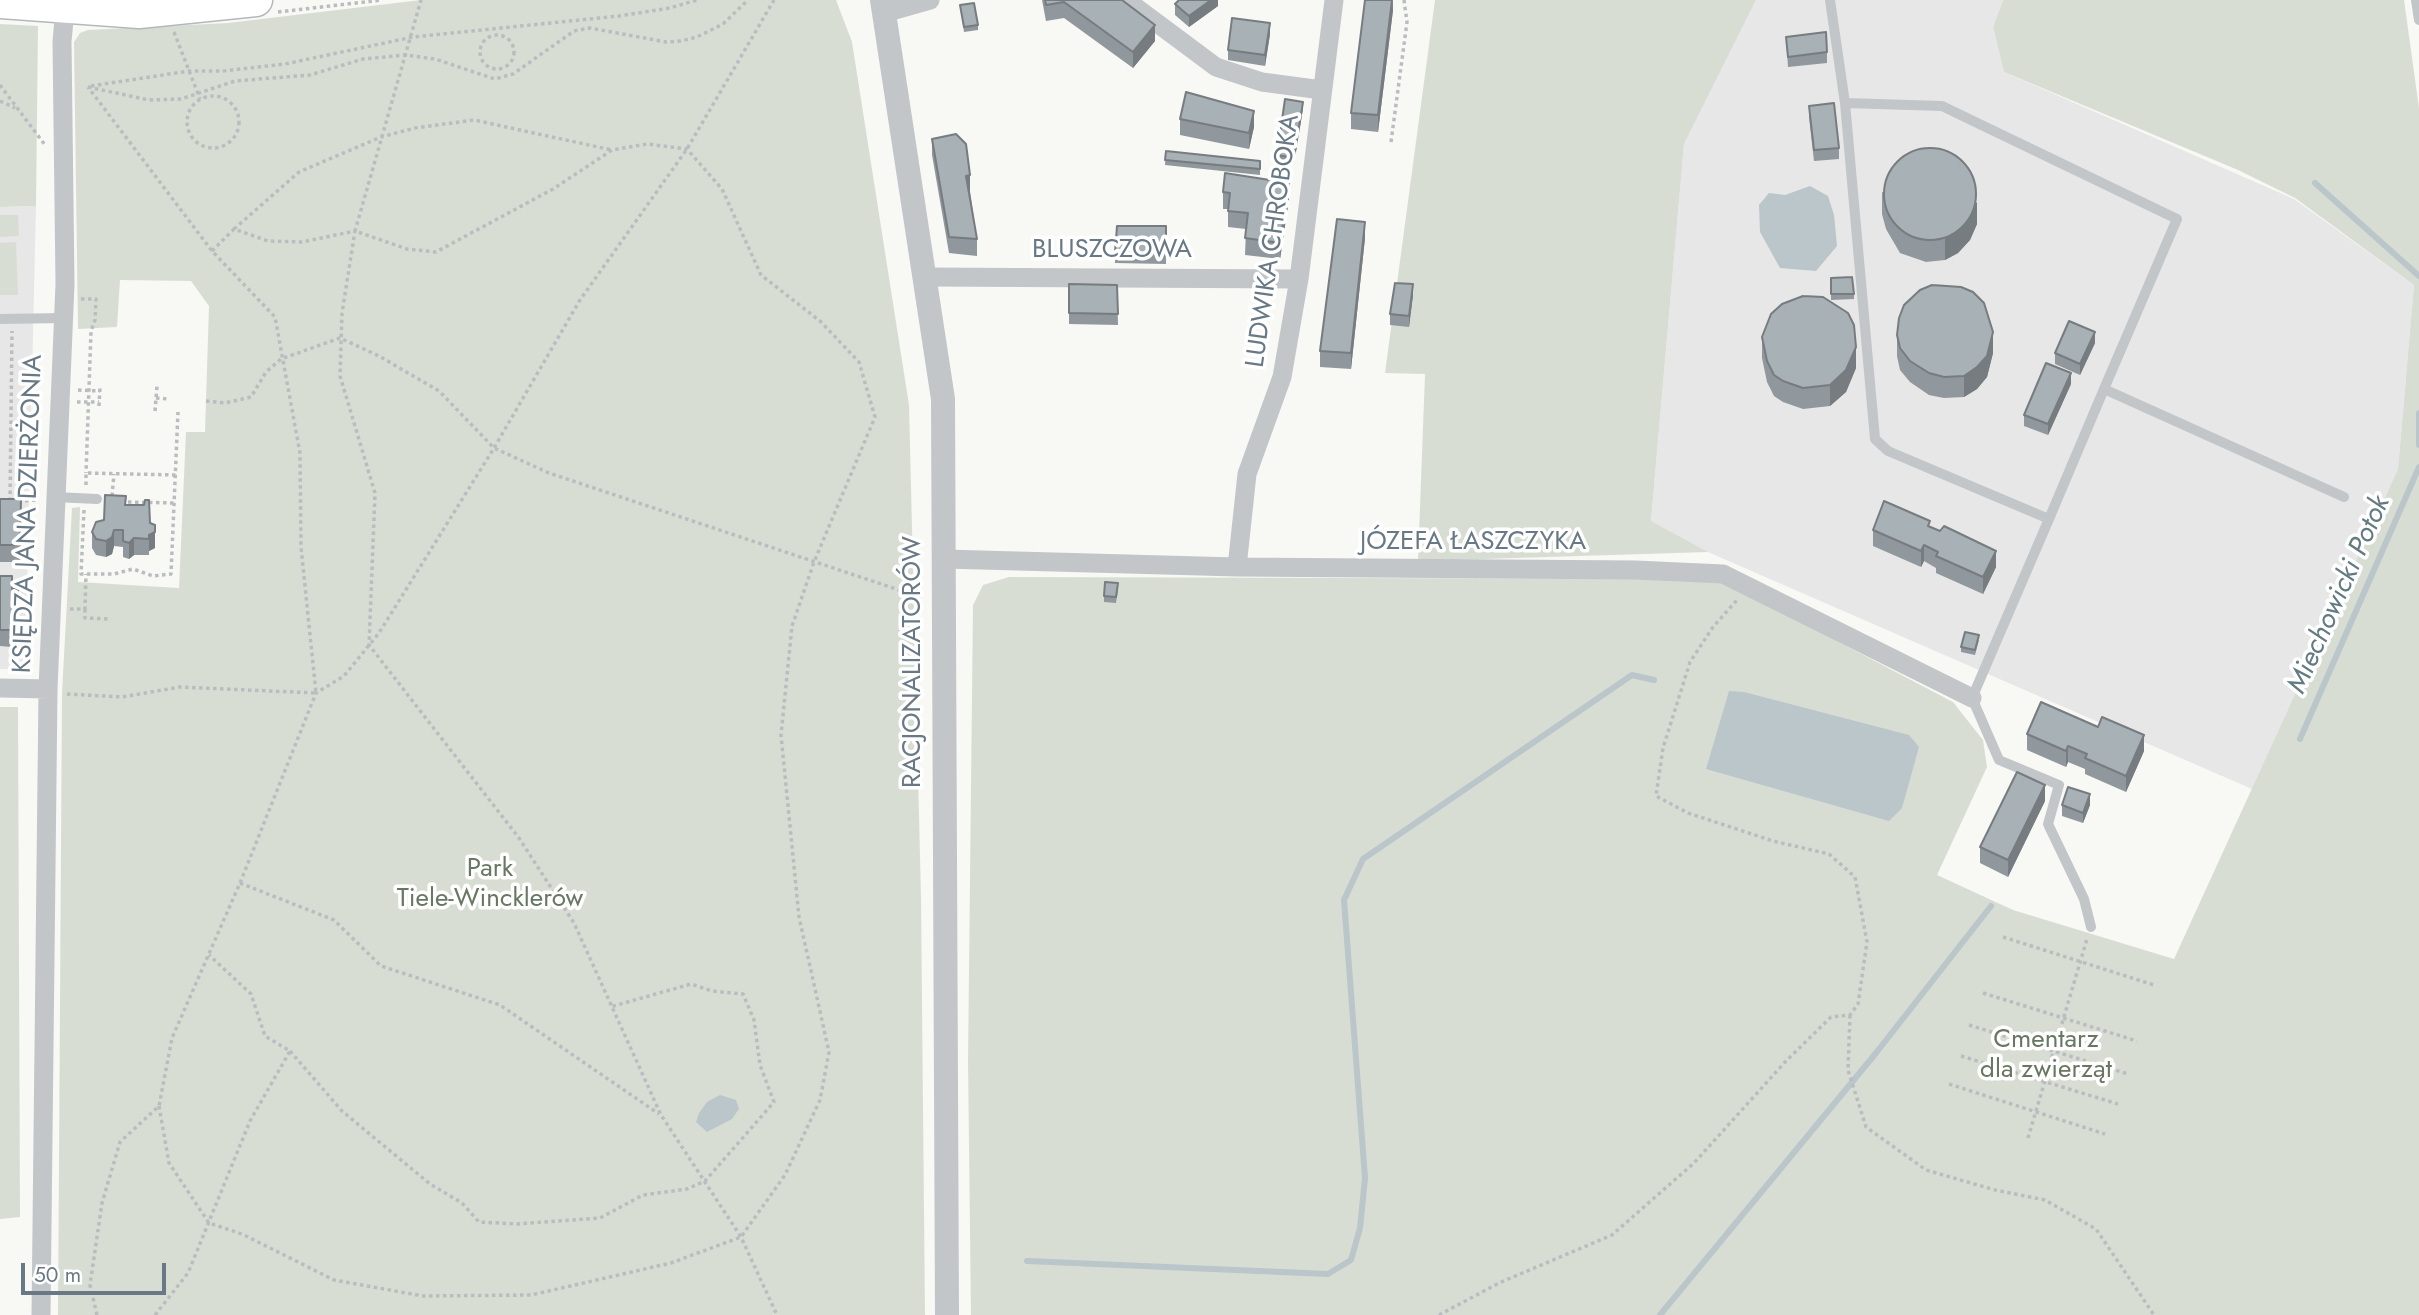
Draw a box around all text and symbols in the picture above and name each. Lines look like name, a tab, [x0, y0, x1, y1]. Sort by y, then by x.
street label: LUDWIKA CHROBOKA	[1241, 113, 1307, 369]
street label: BLUSZCZOWA	[1032, 235, 1192, 267]
street label: KSIĘDZA JANA DZIERŻONIA	[8, 354, 50, 674]
water label: Miechowicki Potok	[2281, 491, 2399, 699]
street label: JÓZEFA ŁASZCZYKA	[1360, 527, 1586, 559]
street label: RACJONALIZATORÓW	[898, 536, 930, 788]
park label: Park Tiele-Wincklerów	[397, 854, 583, 916]
park label: Cmentarz dla zwierząt	[1980, 1025, 2112, 1086]
scale bar	[24, 1248, 170, 1292]
text: 50 m	[34, 1260, 81, 1290]

